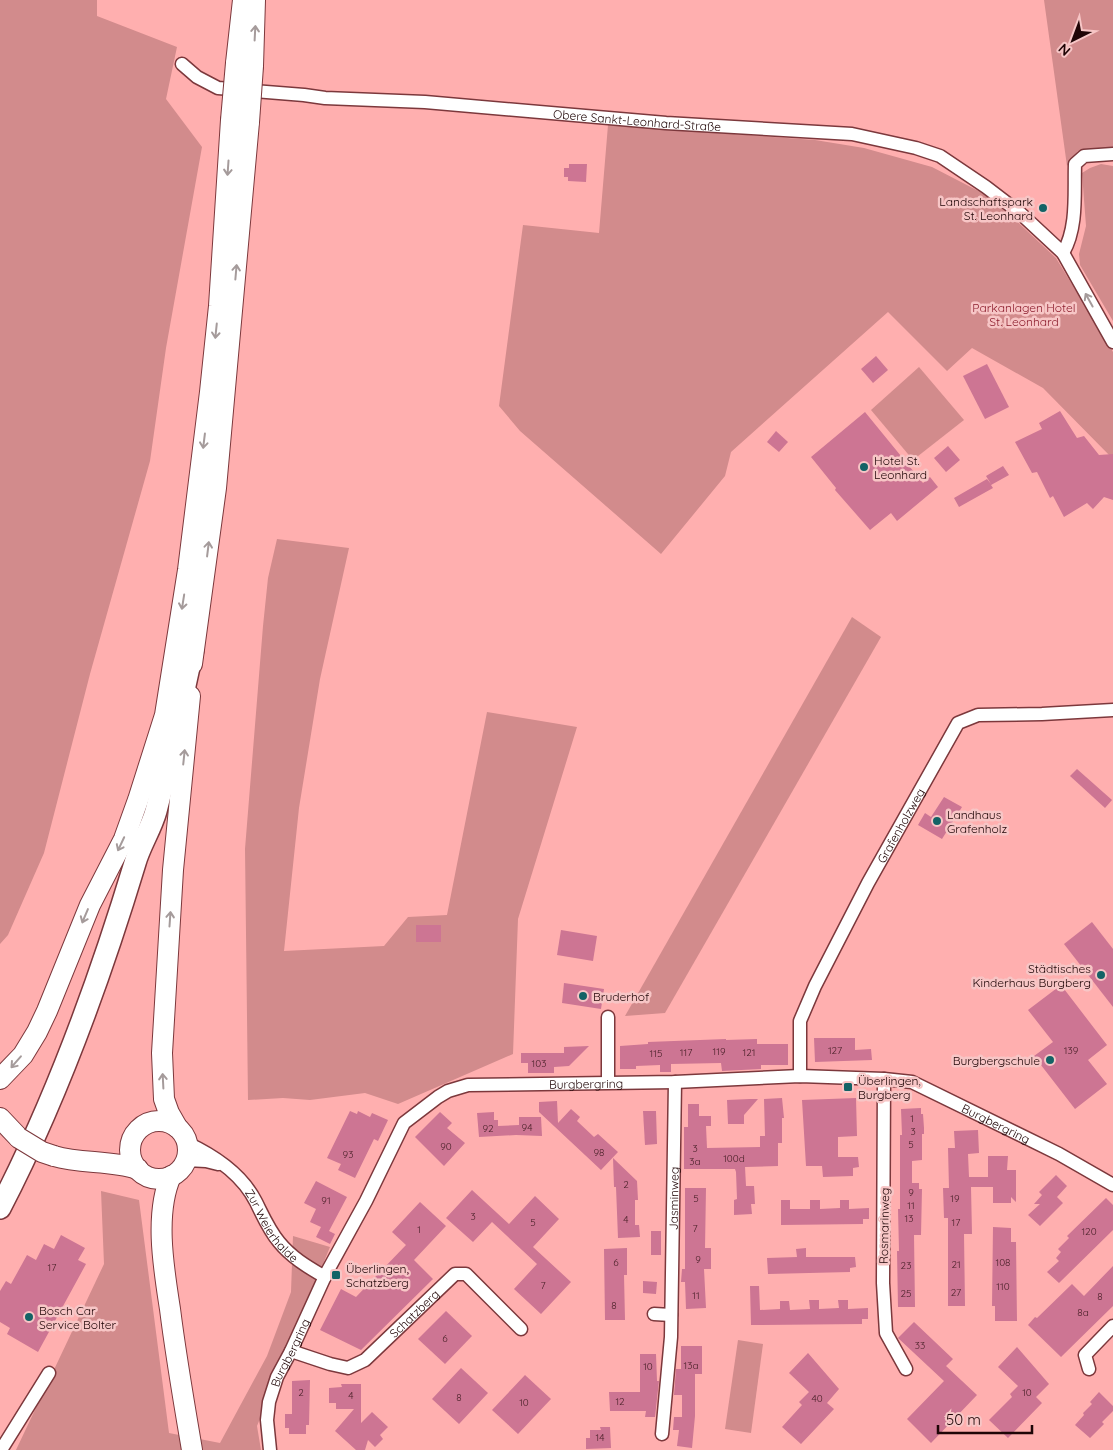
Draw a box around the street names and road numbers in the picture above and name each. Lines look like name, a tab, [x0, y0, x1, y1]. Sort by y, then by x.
street label: Obere Sankt-Leonhard-Straße	[553, 106, 722, 134]
street label: Grafenholzweg	[873, 785, 927, 865]
street label: Burgbergring	[549, 1075, 623, 1091]
street label: Burgbergring	[959, 1100, 1033, 1146]
street label: Jasminweg	[665, 1167, 681, 1230]
street label: Zur Weierhalde	[242, 1186, 302, 1265]
street label: Rosmarinweg	[876, 1188, 892, 1264]
street label: Schatzberg	[386, 1286, 442, 1340]
street label: Burgbergring	[267, 1316, 312, 1388]

